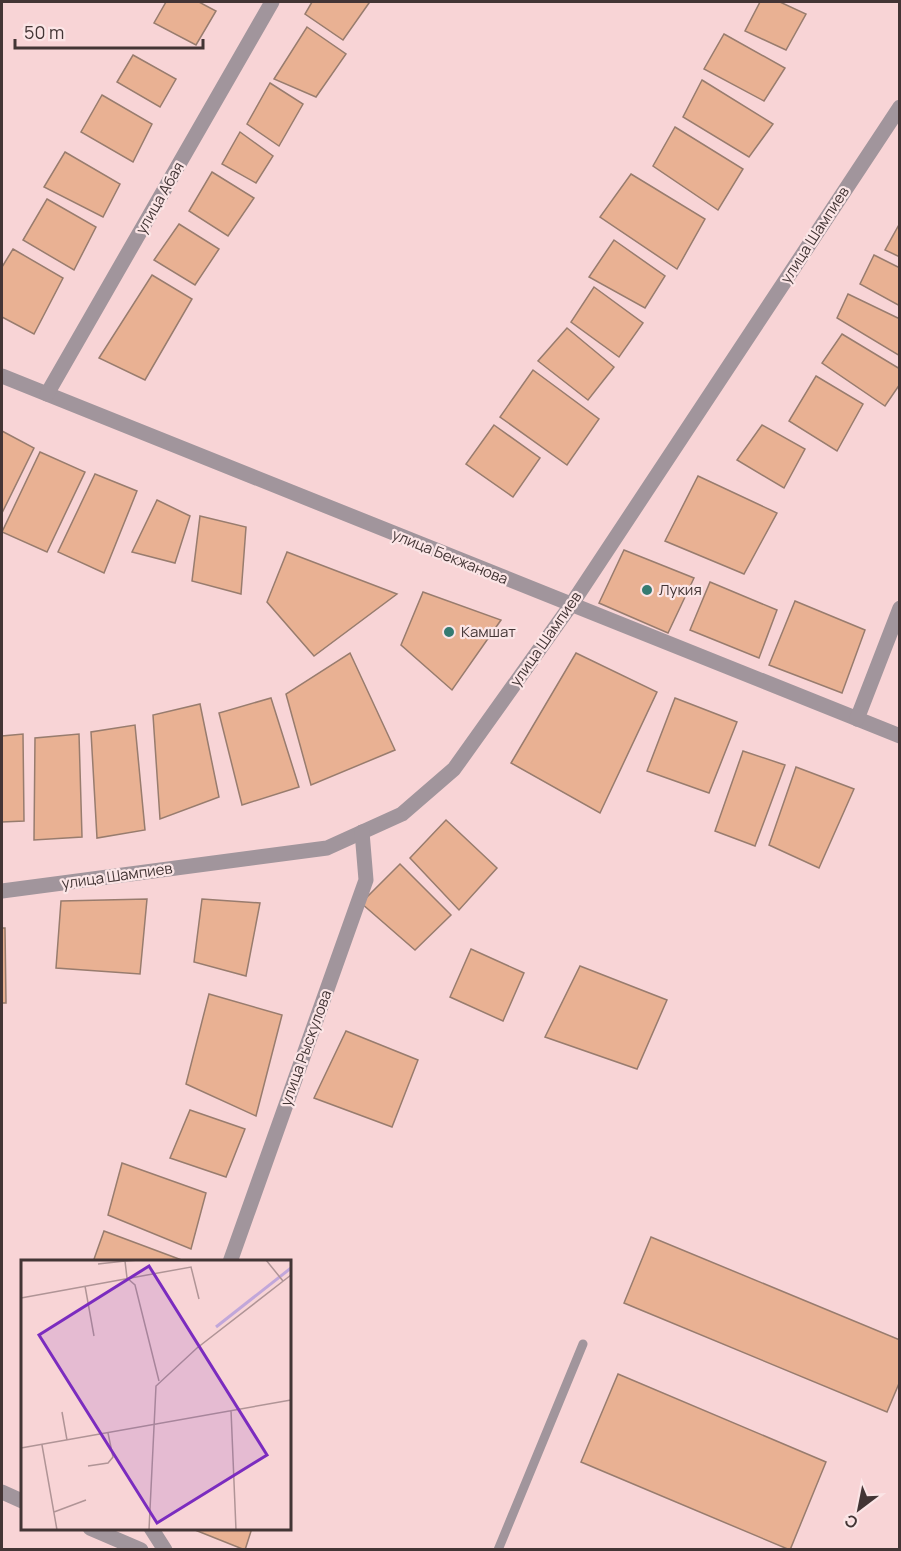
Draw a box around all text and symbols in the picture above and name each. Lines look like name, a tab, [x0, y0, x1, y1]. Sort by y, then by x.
scale bar	[15, 12, 202, 50]
text: 50 m	[24, 20, 64, 44]
street label: улица Абая	[130, 158, 189, 238]
street label: улица Шампиев	[775, 182, 854, 287]
street label: улица Бекжанова	[389, 524, 511, 589]
place label: Лукия	[659, 579, 702, 600]
marker: Лукия	[640, 583, 654, 597]
street label: улица Шампиев	[505, 587, 586, 690]
place label: Камшат	[461, 621, 516, 642]
marker: Камшат	[442, 625, 456, 639]
street label: улица Шампиев	[60, 857, 174, 894]
street label: улица Рыскулова	[275, 987, 336, 1109]
inset map	[21, 1260, 291, 1530]
north arrow	[829, 1479, 889, 1539]
text: С	[840, 1509, 862, 1534]

